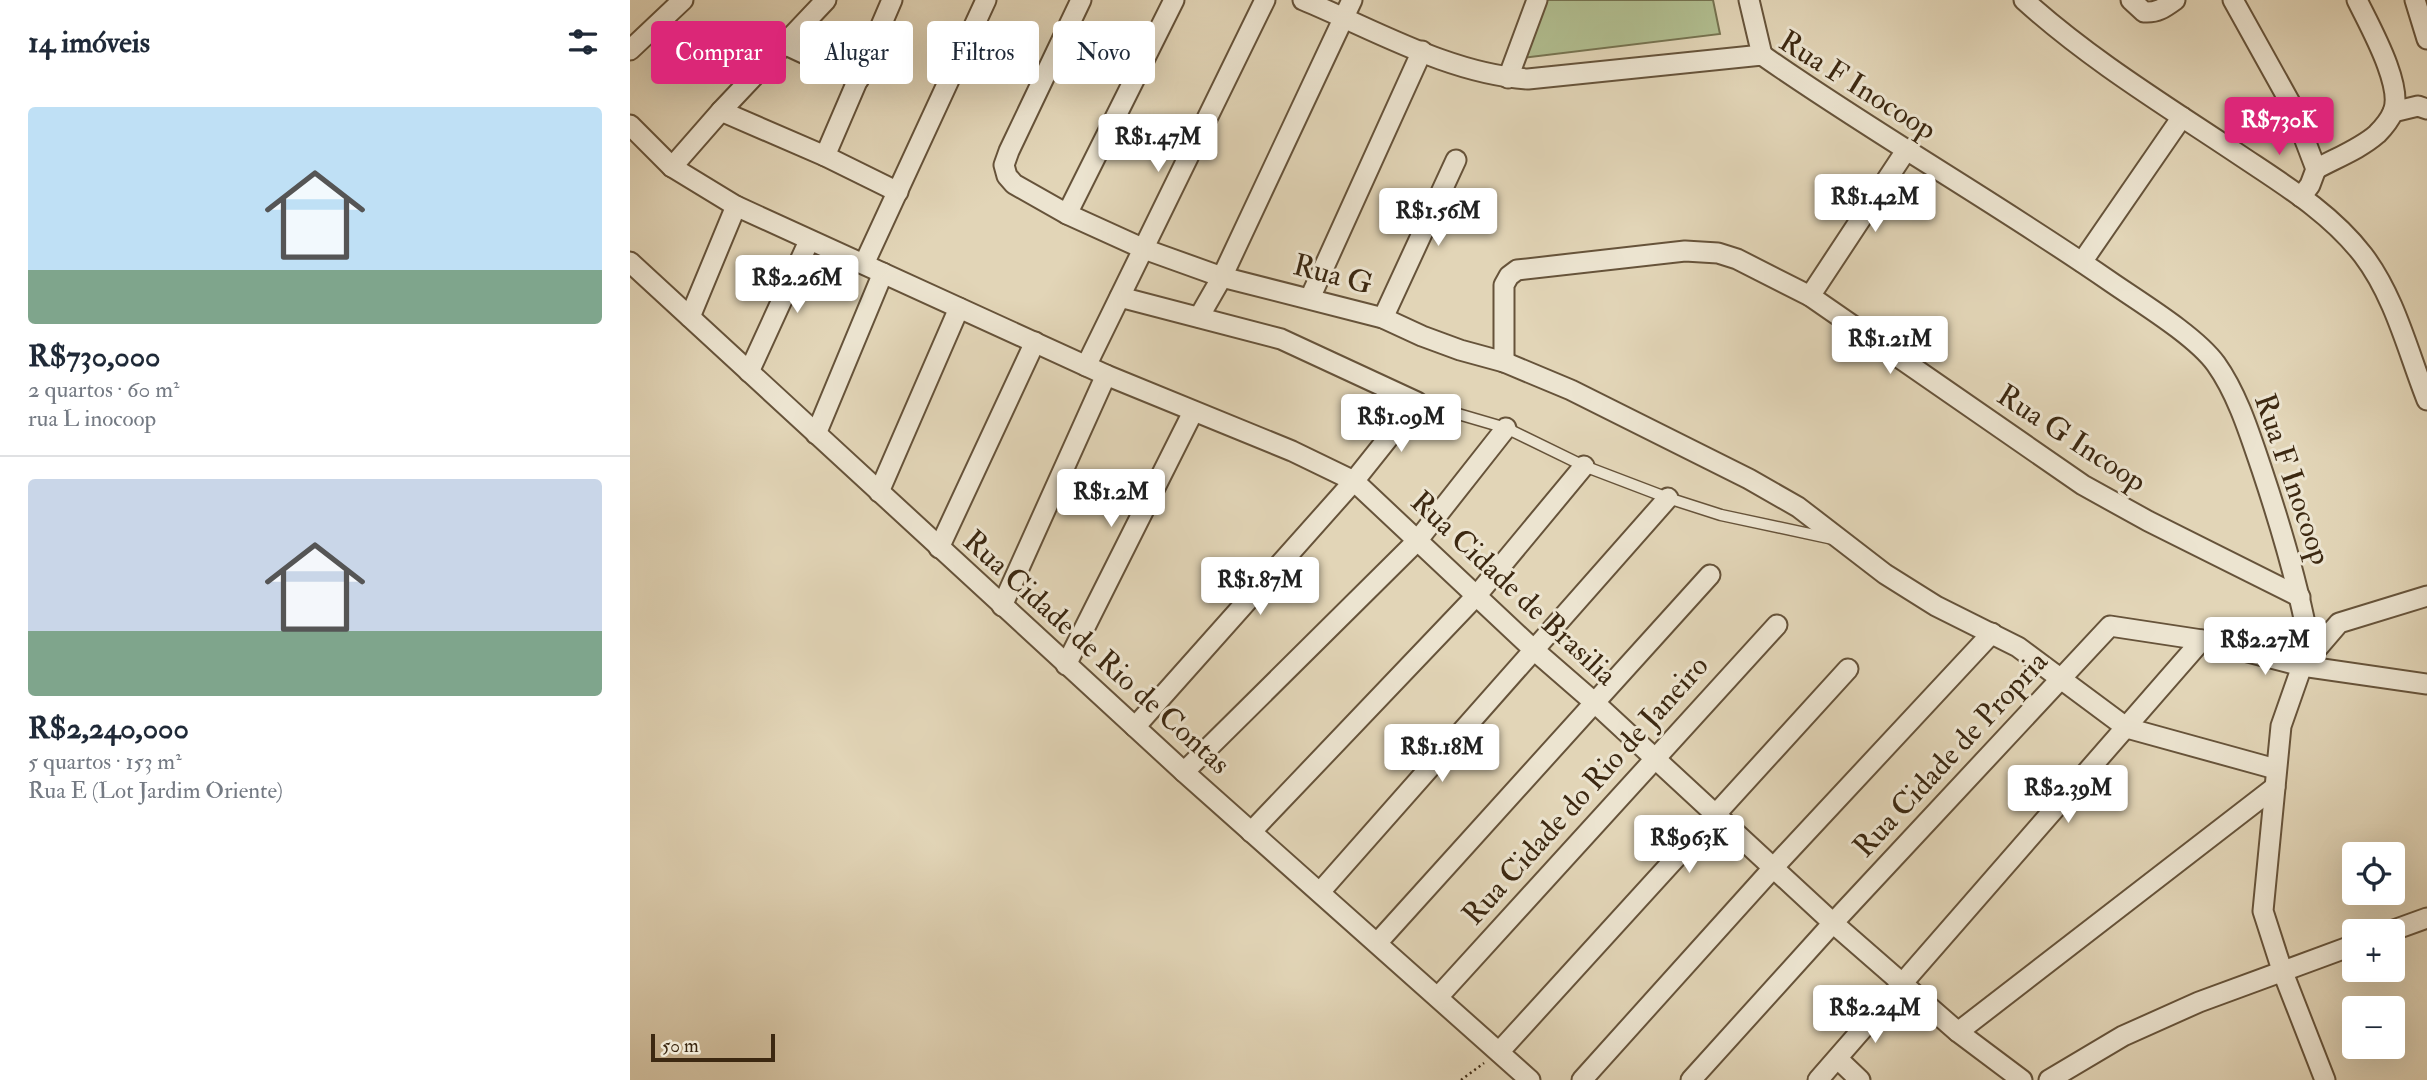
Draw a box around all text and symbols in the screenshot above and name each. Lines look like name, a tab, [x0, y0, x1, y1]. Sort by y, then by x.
chip: Comprar	[651, 21, 786, 84]
chip: Alugar	[800, 21, 913, 84]
chip: Filtros	[927, 21, 1039, 84]
chip: Novo	[1053, 21, 1155, 84]
street label: Rua F Inocoop	[1772, 22, 1943, 148]
icon: filters	[564, 23, 602, 61]
text: 14 imóveis	[28, 24, 150, 61]
pin: R$730K	[2222, 97, 2336, 157]
text: R$730K	[2241, 105, 2317, 134]
pin: R$1.47M	[1093, 114, 1223, 174]
text: R$1.47M	[1114, 122, 1202, 151]
icon: home	[252, 152, 378, 278]
pin: R$1.42M	[1810, 174, 1940, 234]
text: R$1.42M	[1831, 182, 1919, 211]
pin: R$1.56M	[1373, 188, 1503, 248]
text: R$1.56M	[1395, 196, 1481, 225]
street label: Rua G	[1289, 246, 1377, 303]
pin: R$2.26M	[732, 256, 862, 315]
text: R$2.26M	[751, 263, 843, 292]
pin: R$1.21M	[1825, 316, 1955, 376]
text: R$1.21M	[1848, 324, 1932, 353]
text: R$730,000	[28, 338, 160, 375]
text: 2 quartos · 60 m²	[28, 375, 180, 404]
street label: Rua G Incoop	[1990, 376, 2153, 500]
street label: Rua F Inocoop	[2246, 389, 2339, 570]
pin: R$1.09M	[1336, 394, 1466, 454]
text: R$1.09M	[1357, 402, 1445, 431]
text: rua L inocoop	[28, 404, 156, 433]
pin: R$1.2M	[1054, 470, 1168, 529]
text: R$1.2M	[1073, 477, 1149, 506]
street label: Rua Cidade de Brasilia	[1403, 483, 1625, 694]
street label: Rua Cidade de Rio de Contas	[955, 523, 1238, 782]
icon: home	[252, 524, 378, 650]
pin: R$1.87M	[1195, 558, 1325, 617]
text: R$1.87M	[1217, 565, 1303, 594]
pin: R$2.27M	[2200, 618, 2330, 677]
text: R$2.27M	[2220, 625, 2310, 654]
street label: Rua Cidade de Propria	[1845, 643, 2056, 865]
street label: Rua Cidade do Rio de Janeiro	[1454, 648, 1716, 933]
text: R$2,240,000	[28, 710, 189, 747]
pin: R$1.18M	[1377, 724, 1507, 784]
text: R$1.18M	[1400, 732, 1484, 761]
text: 5 quartos · 153 m²	[28, 747, 182, 776]
pin: R$2.39M	[2003, 766, 2133, 825]
text: R$2.39M	[2024, 773, 2112, 802]
text: Rua E (Lot Jardim Oriente)	[28, 776, 283, 805]
pin: R$963K	[1632, 816, 1746, 875]
text: R$963K	[1650, 823, 1728, 852]
map controls	[2342, 842, 2405, 1059]
button: locate	[2342, 842, 2405, 905]
button: +	[2342, 919, 2405, 982]
pin: R$2.24M	[1810, 986, 1940, 1045]
text: R$2.24M	[1829, 993, 1921, 1022]
button: −	[2342, 996, 2405, 1059]
scale bar	[651, 1031, 775, 1063]
text: 50 m	[662, 1034, 699, 1058]

